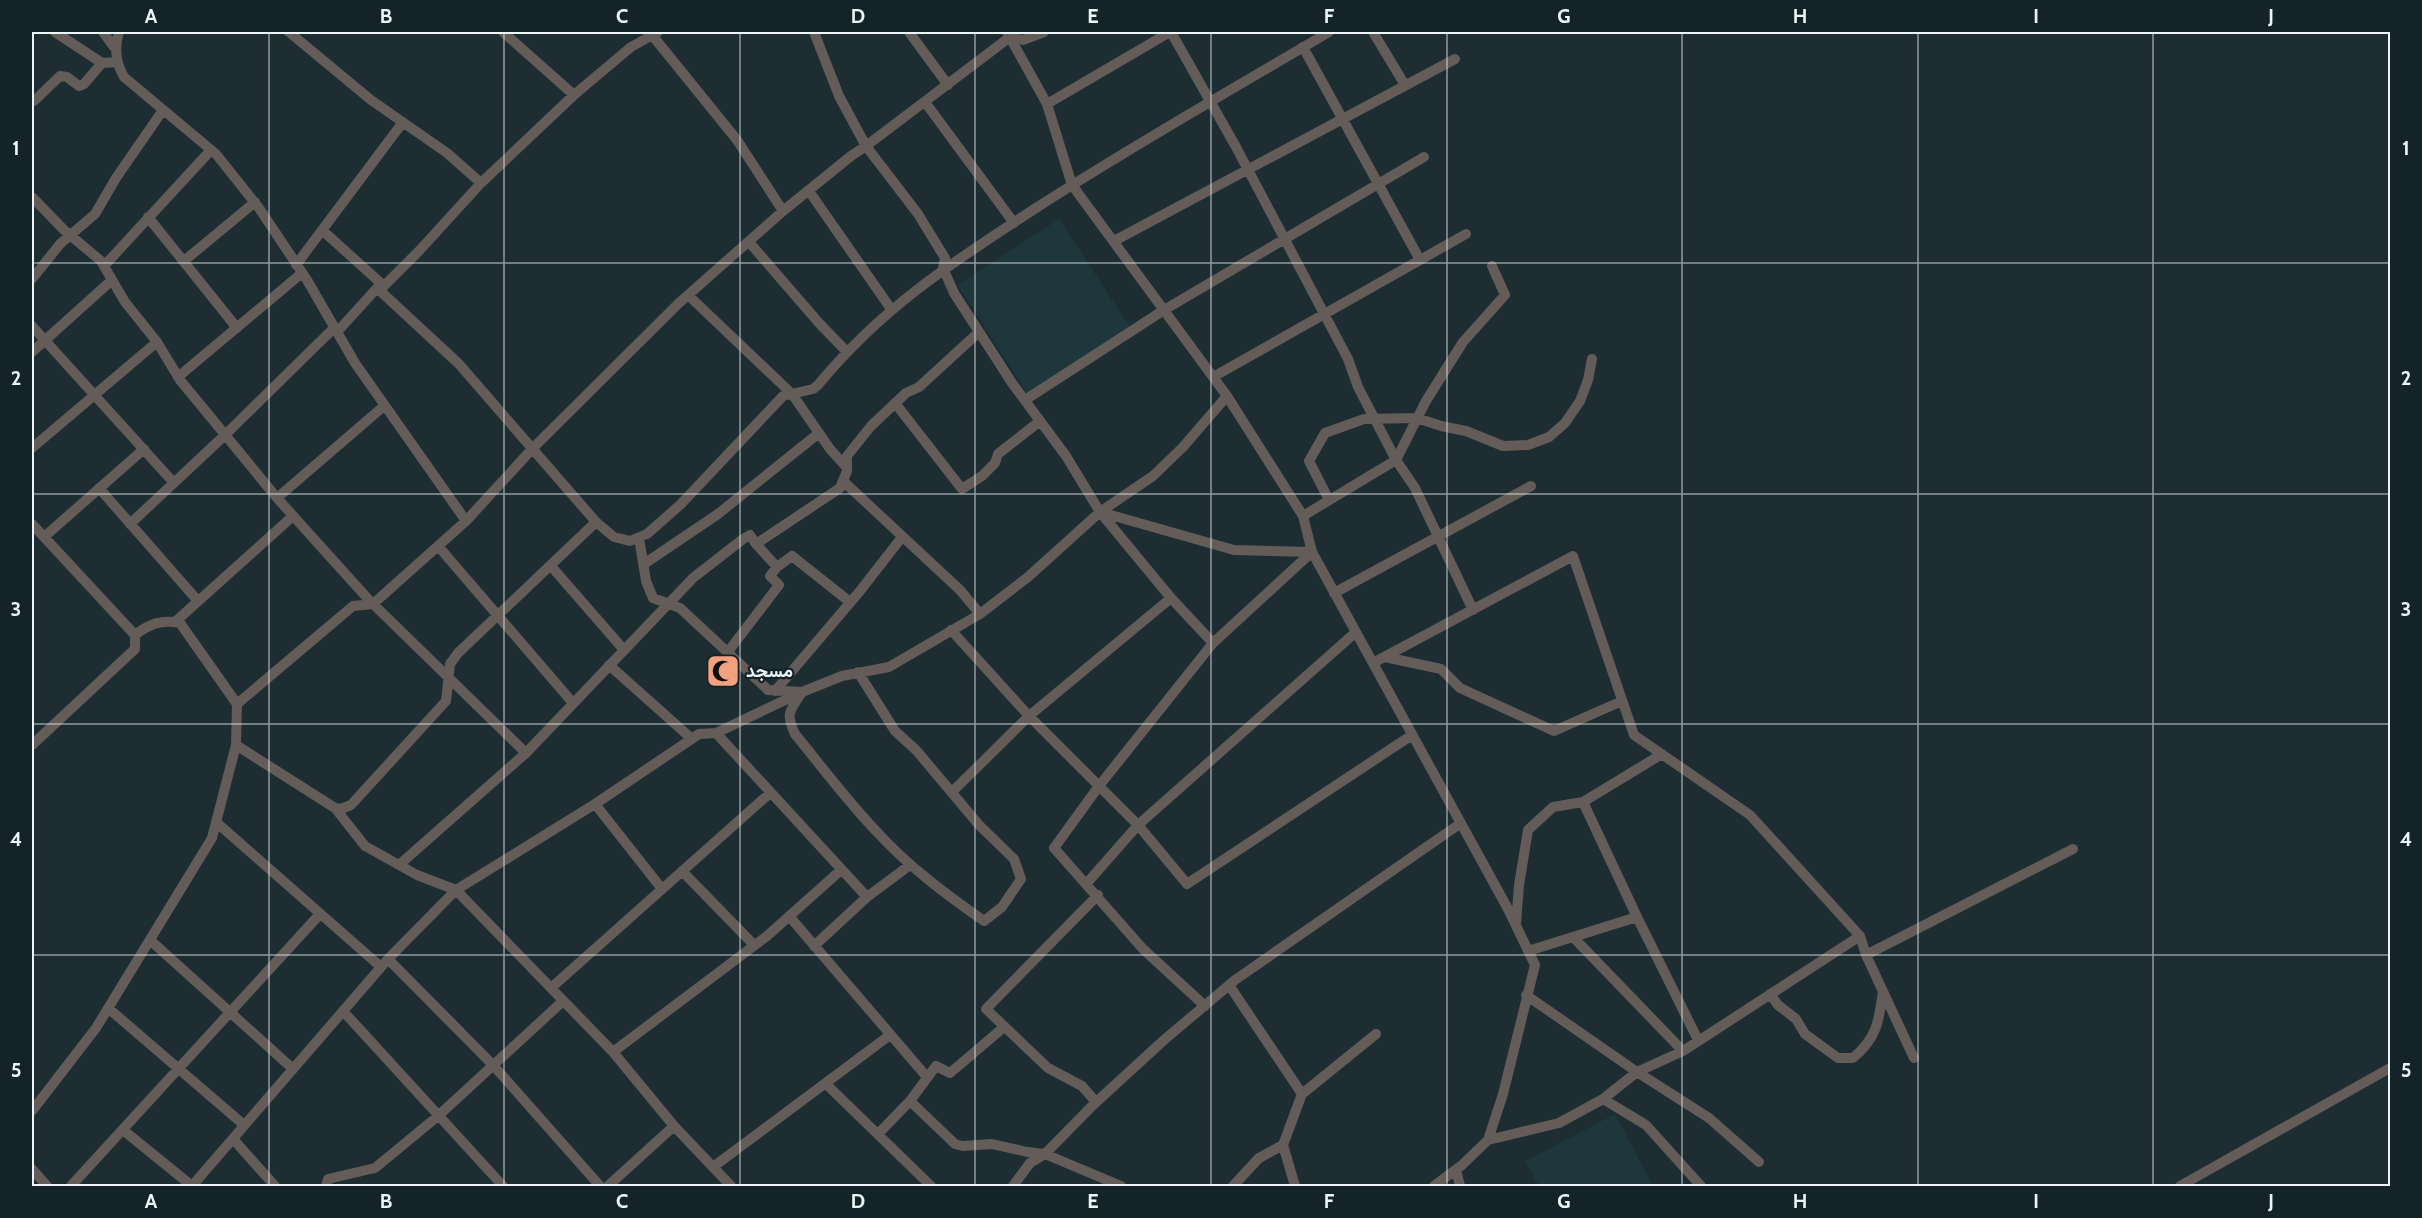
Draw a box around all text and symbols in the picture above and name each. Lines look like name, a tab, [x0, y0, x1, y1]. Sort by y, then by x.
text: A	[145, 4, 158, 28]
text: B	[380, 4, 392, 28]
text: C	[616, 4, 628, 28]
text: D	[851, 4, 865, 28]
text: E	[1087, 4, 1099, 28]
text: F	[1324, 4, 1335, 28]
text: G	[1557, 4, 1571, 28]
text: H	[1793, 4, 1807, 28]
text: I	[2033, 4, 2039, 28]
text: J	[2267, 4, 2274, 28]
text: 1	[12, 136, 20, 160]
text: 1	[2402, 136, 2410, 160]
text: 2	[11, 366, 21, 390]
text: 2	[2401, 366, 2411, 390]
text: 3	[11, 597, 21, 621]
text: 3	[2401, 597, 2411, 621]
mosque icon: مسجد	[705, 653, 741, 689]
place label: مسجد	[746, 660, 793, 682]
text: 4	[10, 827, 22, 851]
text: 4	[2400, 827, 2412, 851]
text: 5	[11, 1058, 21, 1082]
text: 5	[2401, 1058, 2411, 1082]
text: A	[145, 1189, 158, 1213]
text: B	[380, 1189, 392, 1213]
text: C	[616, 1189, 628, 1213]
text: D	[851, 1189, 865, 1213]
text: E	[1087, 1189, 1099, 1213]
text: F	[1324, 1189, 1335, 1213]
text: G	[1557, 1189, 1571, 1213]
text: H	[1793, 1189, 1807, 1213]
text: I	[2033, 1189, 2039, 1213]
text: J	[2267, 1189, 2274, 1213]

